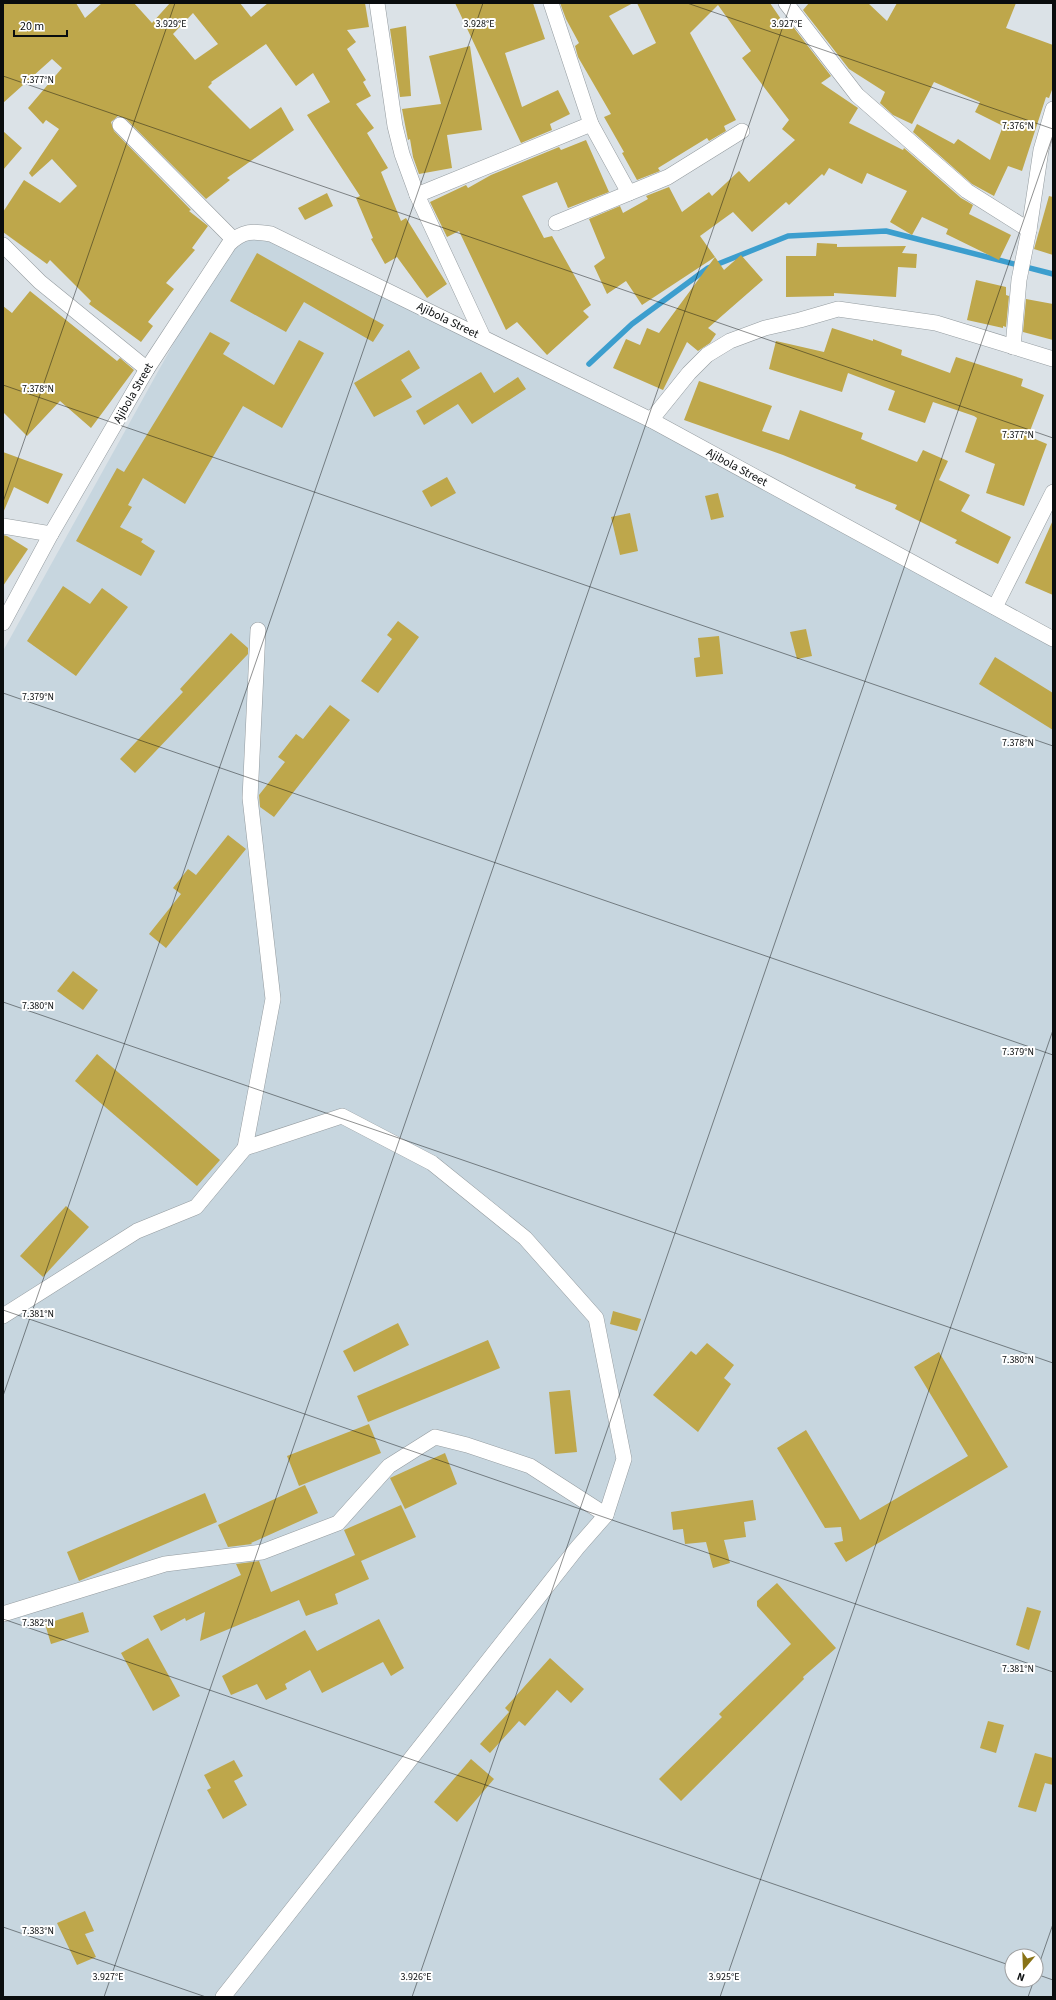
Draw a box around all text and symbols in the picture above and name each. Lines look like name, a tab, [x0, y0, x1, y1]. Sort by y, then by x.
scale bar	[14, 12, 67, 38]
text: 3.929°E	[156, 17, 186, 31]
text: 3.928°E	[464, 17, 494, 31]
text: 3.927°E	[772, 17, 802, 31]
text: 20 m	[20, 18, 44, 35]
text: 7.377°N	[22, 73, 54, 87]
text: 7.376°N	[1002, 119, 1034, 133]
street label: Ajibola Street	[414, 298, 482, 343]
street label: Ajibola Street	[109, 360, 158, 427]
text: 7.378°N	[22, 382, 54, 396]
text: 7.377°N	[1002, 428, 1034, 442]
street label: Ajibola Street	[703, 444, 770, 491]
text: 7.379°N	[22, 690, 54, 704]
text: 7.378°N	[1002, 736, 1034, 750]
text: 7.380°N	[22, 999, 54, 1013]
text: 7.379°N	[1002, 1045, 1034, 1059]
text: 7.381°N	[22, 1307, 54, 1321]
text: 7.380°N	[1002, 1353, 1034, 1367]
text: 7.382°N	[22, 1616, 54, 1630]
text: 7.381°N	[1002, 1662, 1034, 1676]
text: 7.383°N	[22, 1924, 54, 1938]
north arrow	[1004, 1948, 1044, 1988]
text: N	[1015, 1969, 1027, 1985]
text: 3.927°E	[93, 1970, 123, 1984]
text: 3.926°E	[401, 1970, 431, 1984]
text: 3.925°E	[709, 1970, 739, 1984]

